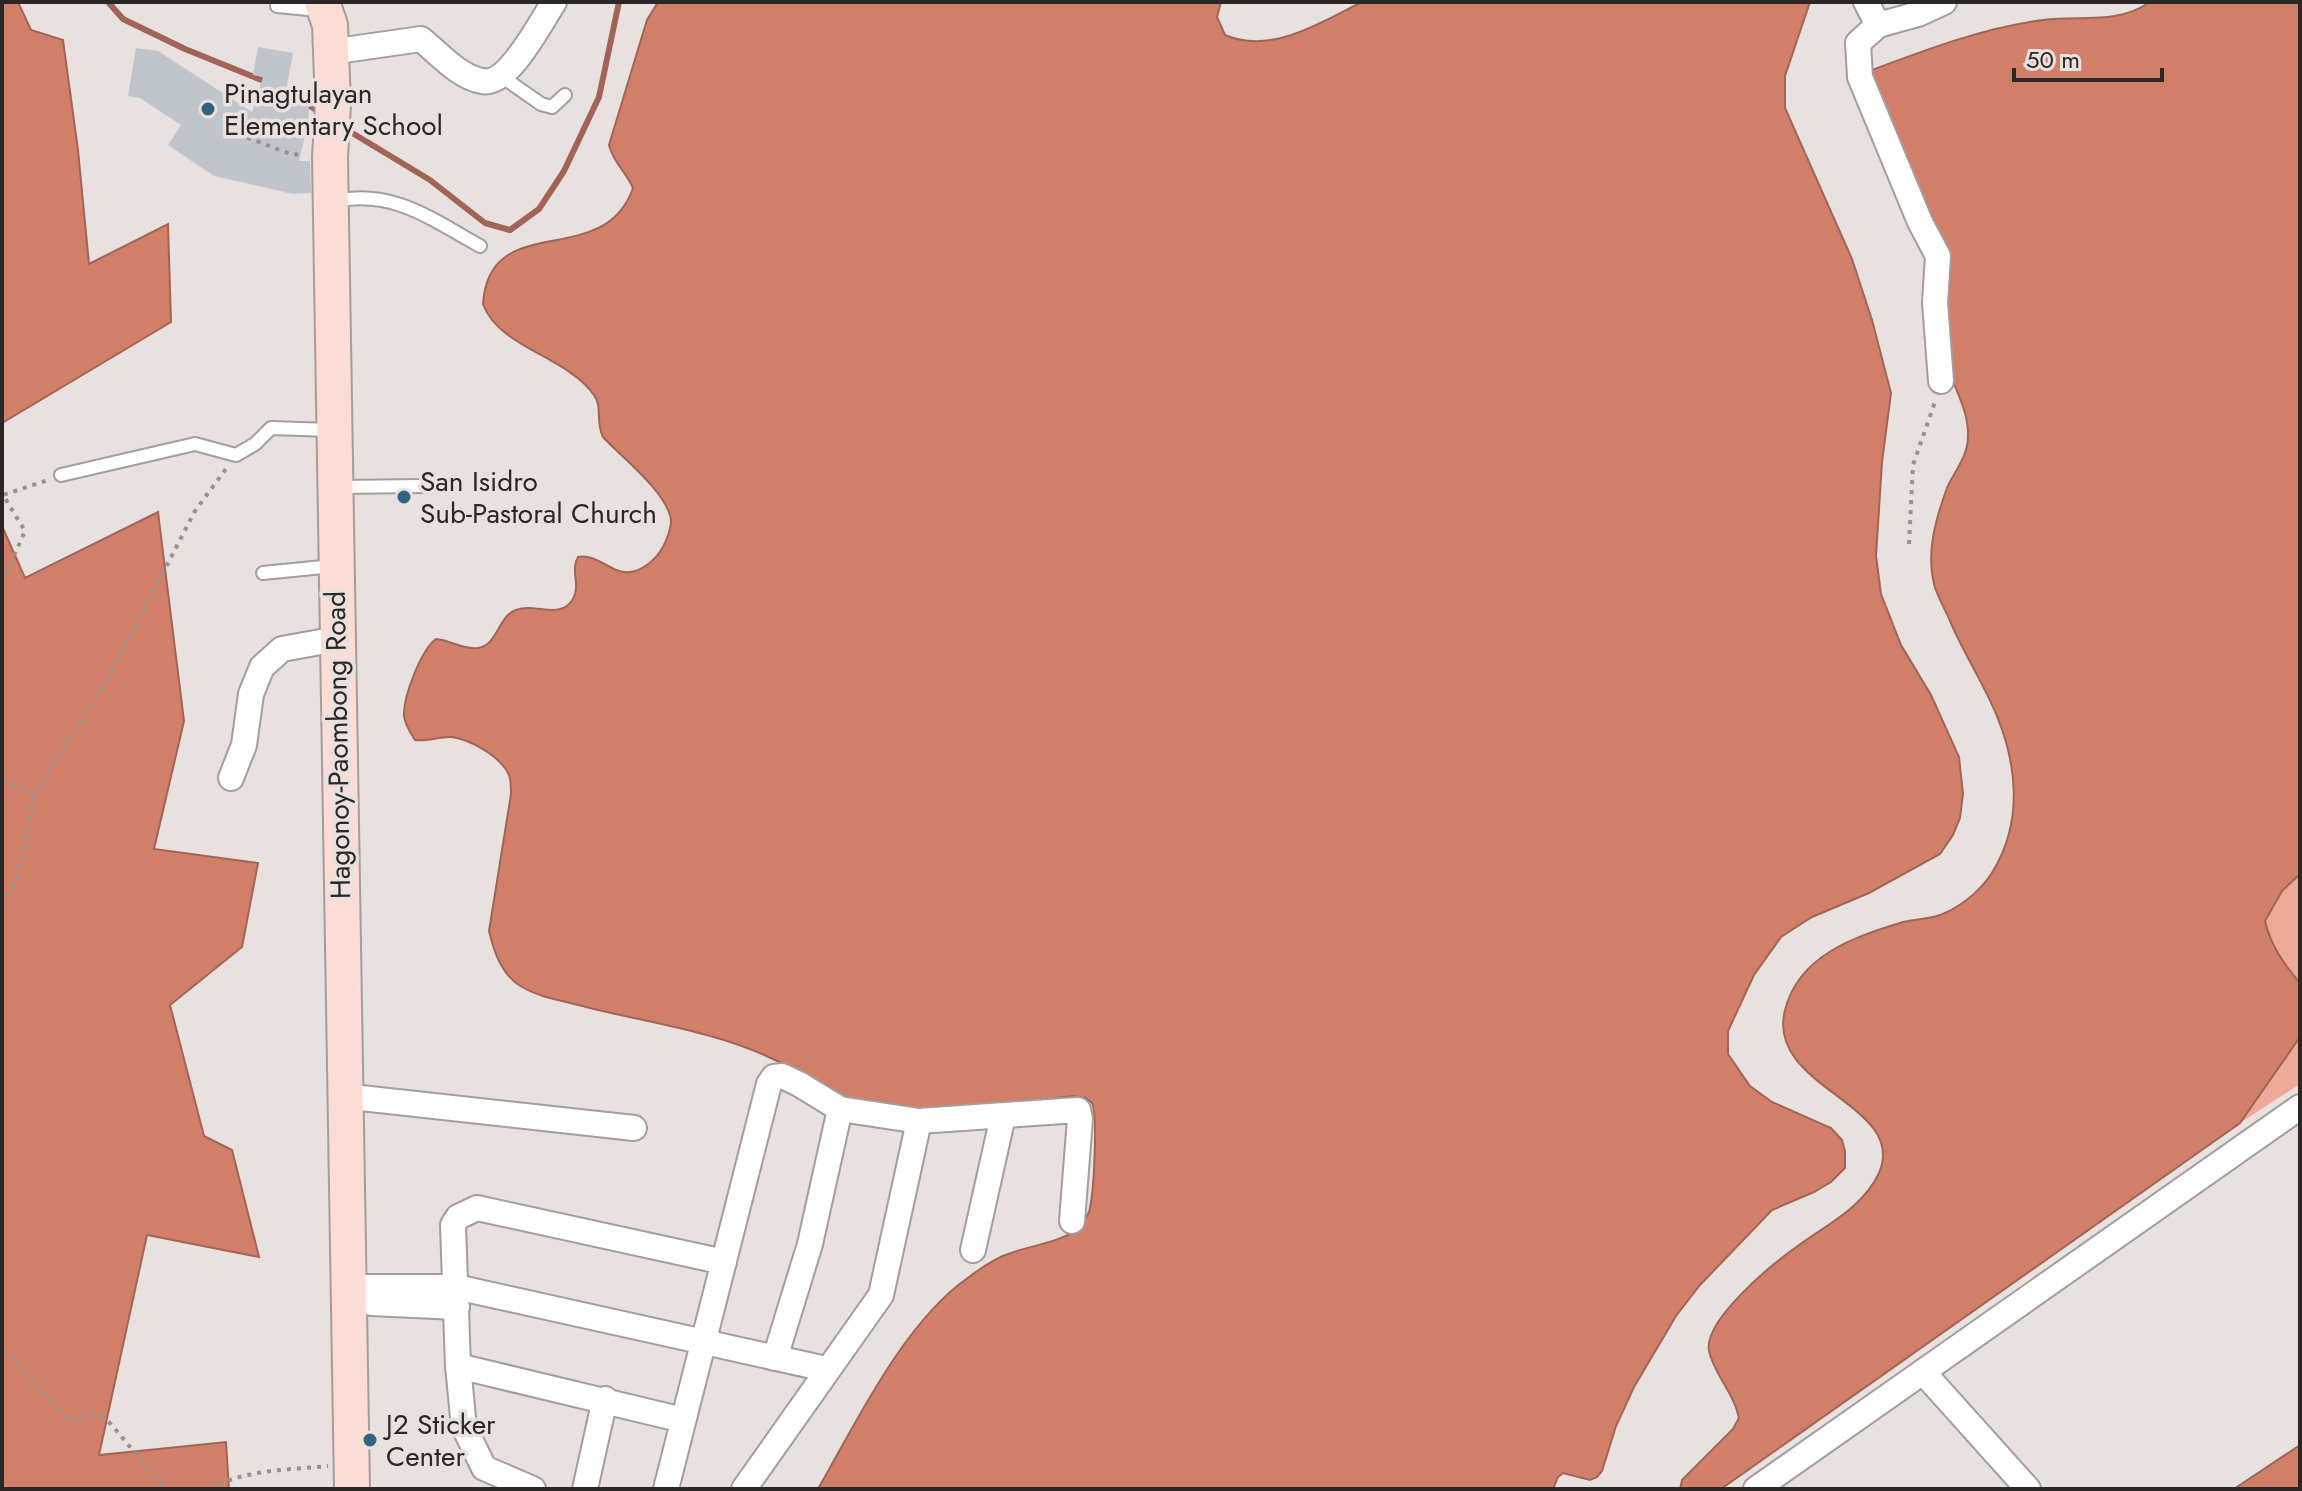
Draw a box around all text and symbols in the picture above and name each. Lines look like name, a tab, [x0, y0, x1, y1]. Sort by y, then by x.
scale bar	[2014, 32, 2162, 82]
text: 50 m	[2026, 42, 2080, 77]
place label: Pinagtulayan Elementary School	[224, 73, 443, 146]
marker: Pinagtulayan Elementary School	[199, 100, 217, 118]
place label: San Isidro Sub-Pastoral Church	[420, 461, 657, 534]
marker: San Isidro Sub-Pastoral Church	[395, 488, 413, 506]
street label: Hagonoy-Paombong Road	[315, 591, 361, 899]
place label: J2 Sticker Center	[382, 1404, 496, 1477]
marker: J2 Sticker Center	[361, 1431, 379, 1449]

